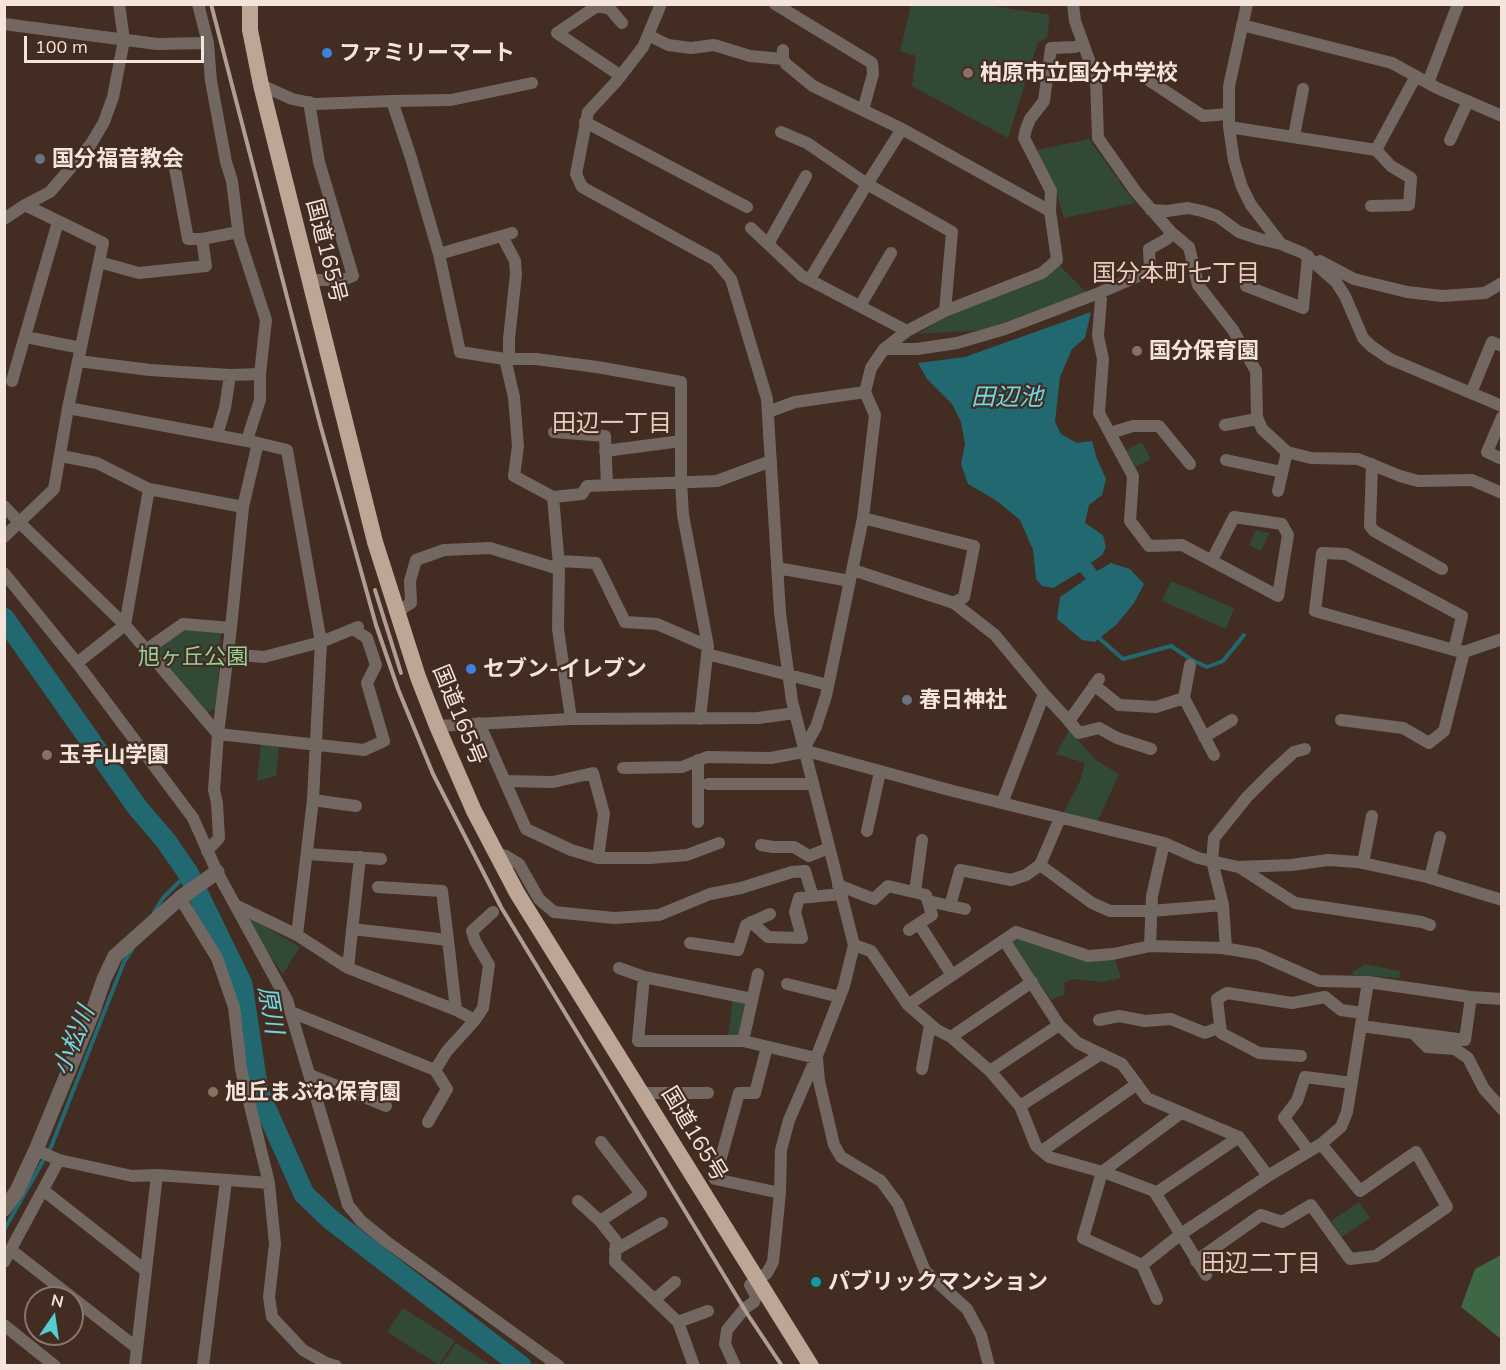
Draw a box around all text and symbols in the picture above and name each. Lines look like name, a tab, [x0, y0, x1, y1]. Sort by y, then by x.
scale bar	[27, 24, 207, 62]
text: 100 m	[35, 35, 88, 58]
place label: ファミリーマート	[339, 40, 515, 66]
marker: ファミリーマート	[320, 46, 334, 60]
place label: 柏原市立国分中学校	[980, 60, 1178, 86]
marker: 柏原市立国分中学校	[961, 66, 975, 80]
place label: 国分福音教会	[52, 146, 184, 172]
marker: 国分福音教会	[33, 152, 47, 166]
street label: 国道165号	[300, 197, 352, 305]
district label: 国分本町七丁目	[1092, 260, 1260, 288]
place label: 国分保育園	[1149, 338, 1259, 364]
marker: 国分保育園	[1130, 344, 1144, 358]
water label: 田辺池	[971, 384, 1043, 412]
district label: 田辺一丁目	[552, 410, 672, 438]
park label: 旭ヶ丘公園	[138, 644, 248, 670]
place label: セブン-イレブン	[483, 656, 647, 682]
street label: 国道165号	[427, 661, 491, 769]
marker: セブン-イレブン	[464, 662, 478, 676]
place label: 春日神社	[919, 687, 1007, 713]
marker: 春日神社	[900, 693, 914, 707]
place label: 玉手山学園	[59, 742, 169, 768]
marker: 玉手山学園	[40, 748, 54, 762]
water label: 原川	[252, 984, 288, 1036]
water label: 小松川	[47, 1002, 101, 1080]
place label: 旭丘まぶね保育園	[225, 1079, 401, 1105]
street label: 国道165号	[655, 1082, 733, 1186]
marker: 旭丘まぶね保育園	[206, 1085, 220, 1099]
district label: 田辺二丁目	[1201, 1250, 1321, 1278]
place label: パブリックマンション	[828, 1269, 1048, 1295]
marker: パブリックマンション	[809, 1275, 823, 1289]
north arrow	[24, 1286, 84, 1346]
text: N	[49, 1289, 66, 1312]

